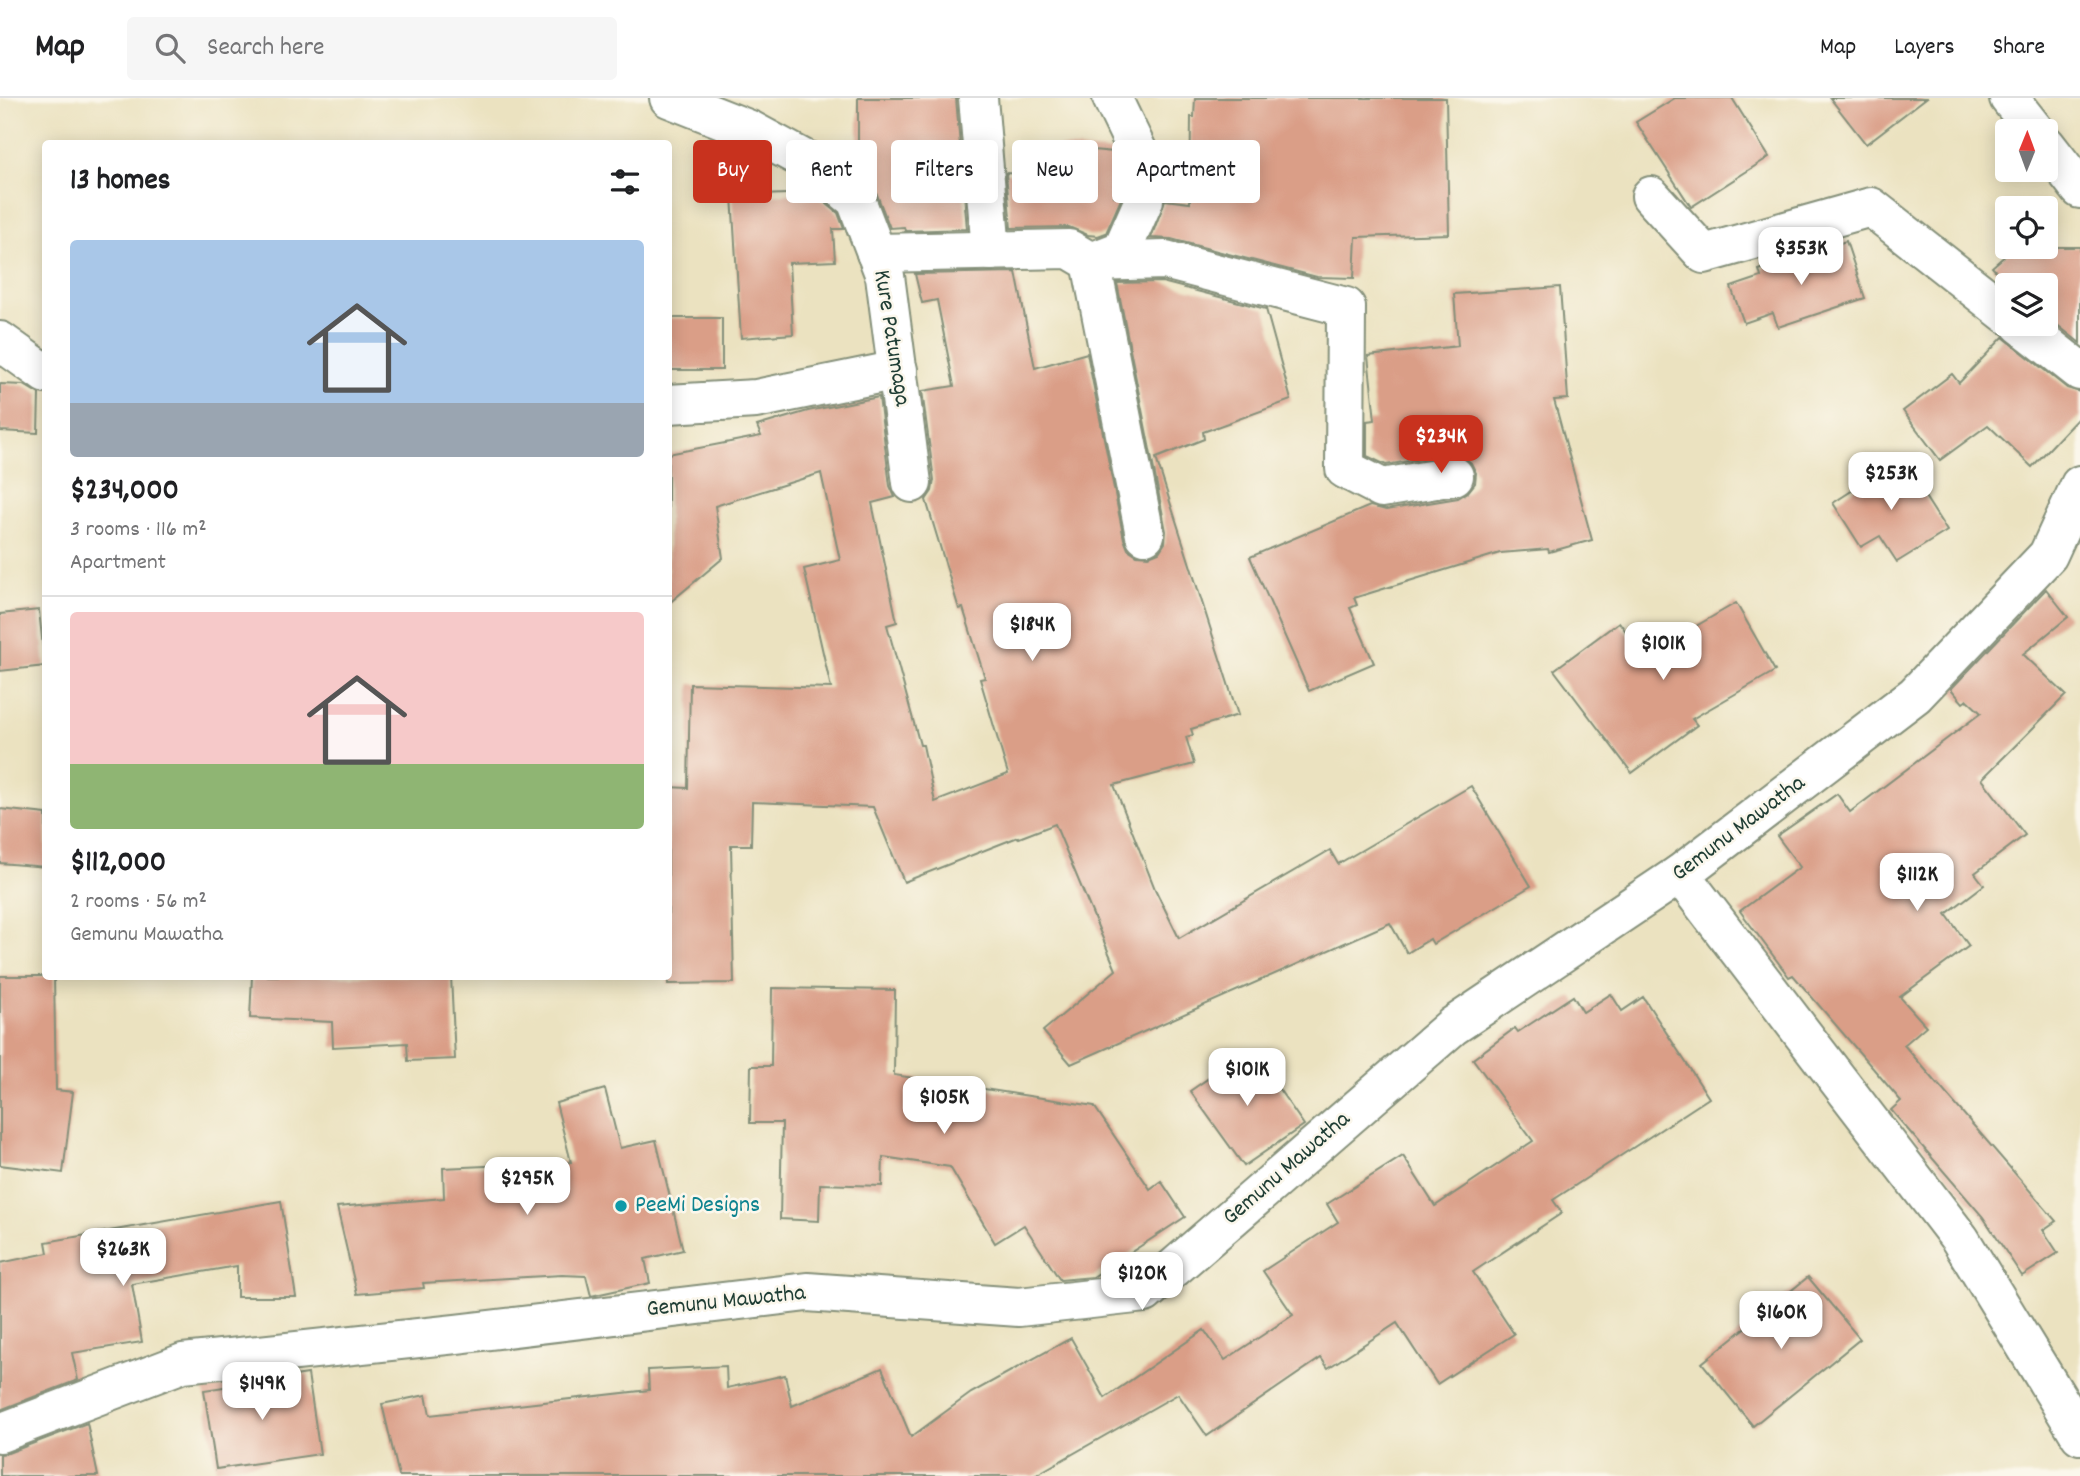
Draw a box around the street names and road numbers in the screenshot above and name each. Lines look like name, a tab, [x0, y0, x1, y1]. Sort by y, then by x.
street label: Kure Patumaga	[863, 268, 919, 409]
street label: Gemunu Mawatha	[1665, 767, 1814, 891]
street label: Gemunu Mawatha	[1216, 1103, 1359, 1234]
street label: Gemunu Mawatha	[645, 1277, 808, 1327]

